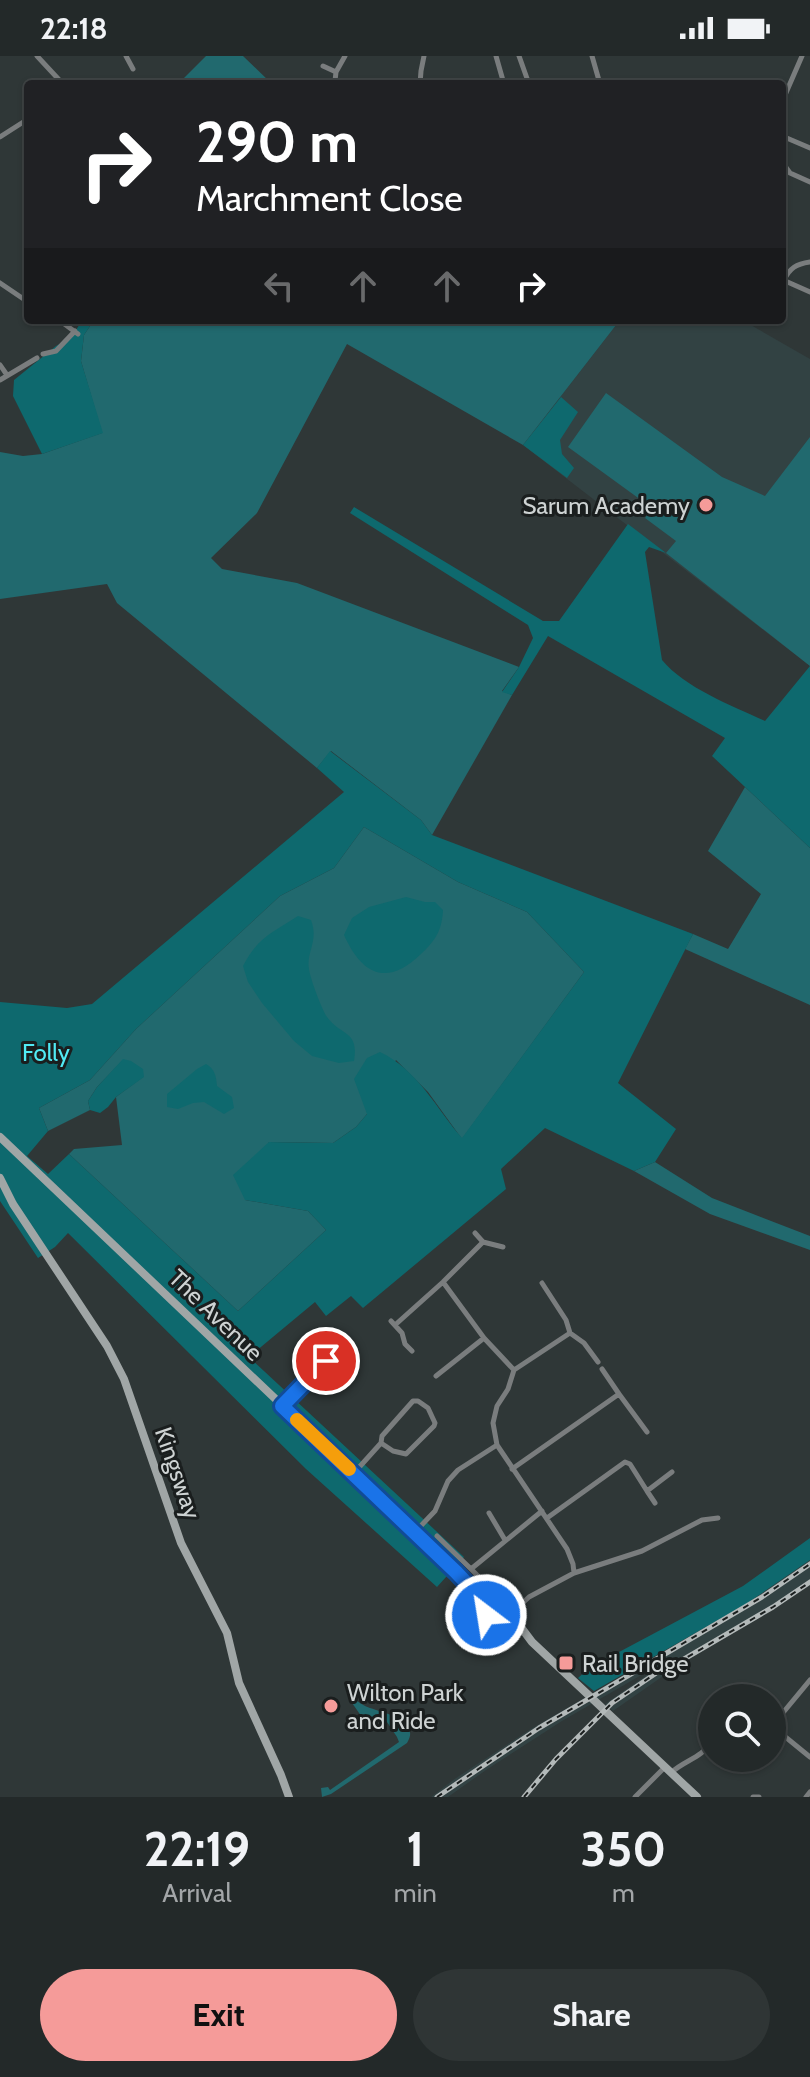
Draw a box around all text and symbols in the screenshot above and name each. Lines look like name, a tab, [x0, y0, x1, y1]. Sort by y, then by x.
text: 22:18	[40, 10, 108, 47]
text: 290 m	[196, 108, 358, 176]
icon: right	[64, 112, 168, 216]
text: Marchment Close	[196, 176, 463, 220]
icon: left	[257, 264, 301, 308]
icon: ahead	[341, 264, 385, 308]
icon: ahead	[425, 264, 469, 308]
icon: right	[509, 264, 553, 308]
place label: Sarum Academy	[522, 491, 690, 520]
marker: Sarum Academy	[697, 496, 715, 514]
park label: Folly	[22, 1038, 70, 1067]
street label: The Avenue	[163, 1263, 269, 1367]
pin	[292, 1327, 360, 1395]
icon: arrive	[304, 1339, 348, 1383]
street label: Kingsway	[149, 1423, 207, 1523]
position arrow	[444, 1573, 528, 1657]
place label: Rail Bridge	[582, 1649, 688, 1678]
marker: Rail Bridge	[557, 1654, 575, 1672]
place label: Wilton Park and Ride	[347, 1678, 464, 1735]
map controls	[698, 1684, 786, 1772]
button: search	[698, 1684, 786, 1772]
marker: Wilton Park and Ride	[322, 1697, 340, 1715]
text: 22:19	[144, 1820, 250, 1878]
text: 1	[406, 1820, 424, 1878]
text: 350	[581, 1820, 666, 1878]
text: Arrival	[162, 1877, 232, 1909]
text: min	[394, 1877, 437, 1909]
text: m	[612, 1877, 635, 1909]
button: Exit	[40, 1969, 397, 2061]
button: Share	[413, 1969, 770, 2061]

